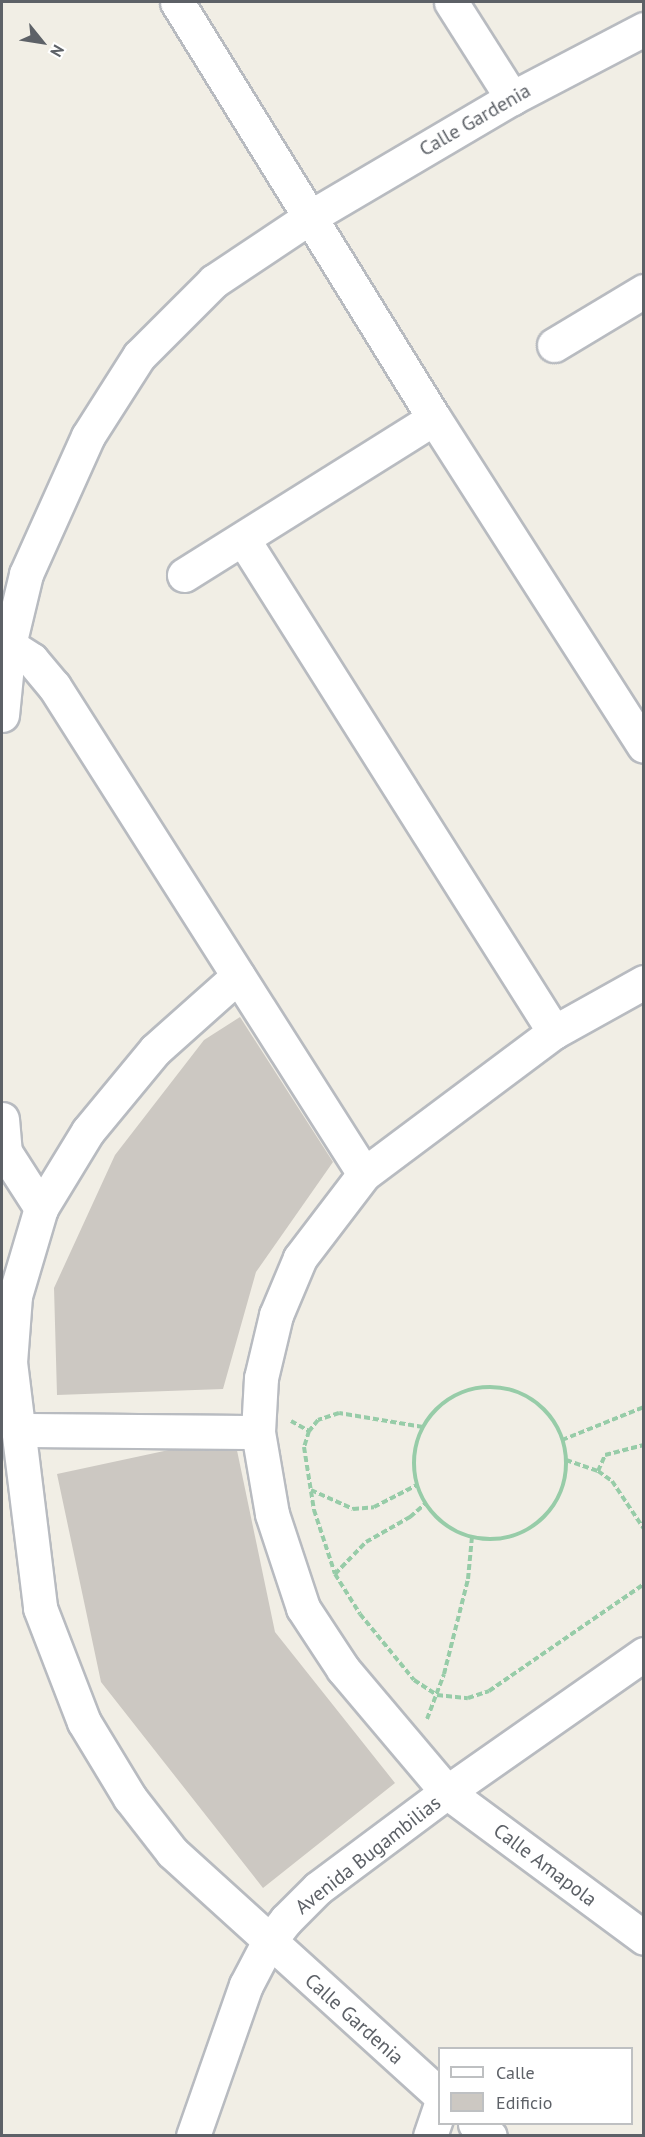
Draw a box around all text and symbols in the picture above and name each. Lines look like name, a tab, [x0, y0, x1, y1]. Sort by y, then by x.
north arrow	[12, 12, 72, 72]
text: N	[46, 41, 69, 61]
street label: Calle Gardenia	[415, 79, 535, 161]
street label: Avenida Bugambilias	[290, 1791, 446, 1919]
street label: Calle Amapola	[489, 1818, 601, 1912]
street label: Calle Gardenia	[300, 1969, 408, 2069]
legend	[438, 2047, 633, 2125]
text: Calle	[496, 2061, 535, 2084]
text: Edificio	[496, 2091, 552, 2114]

